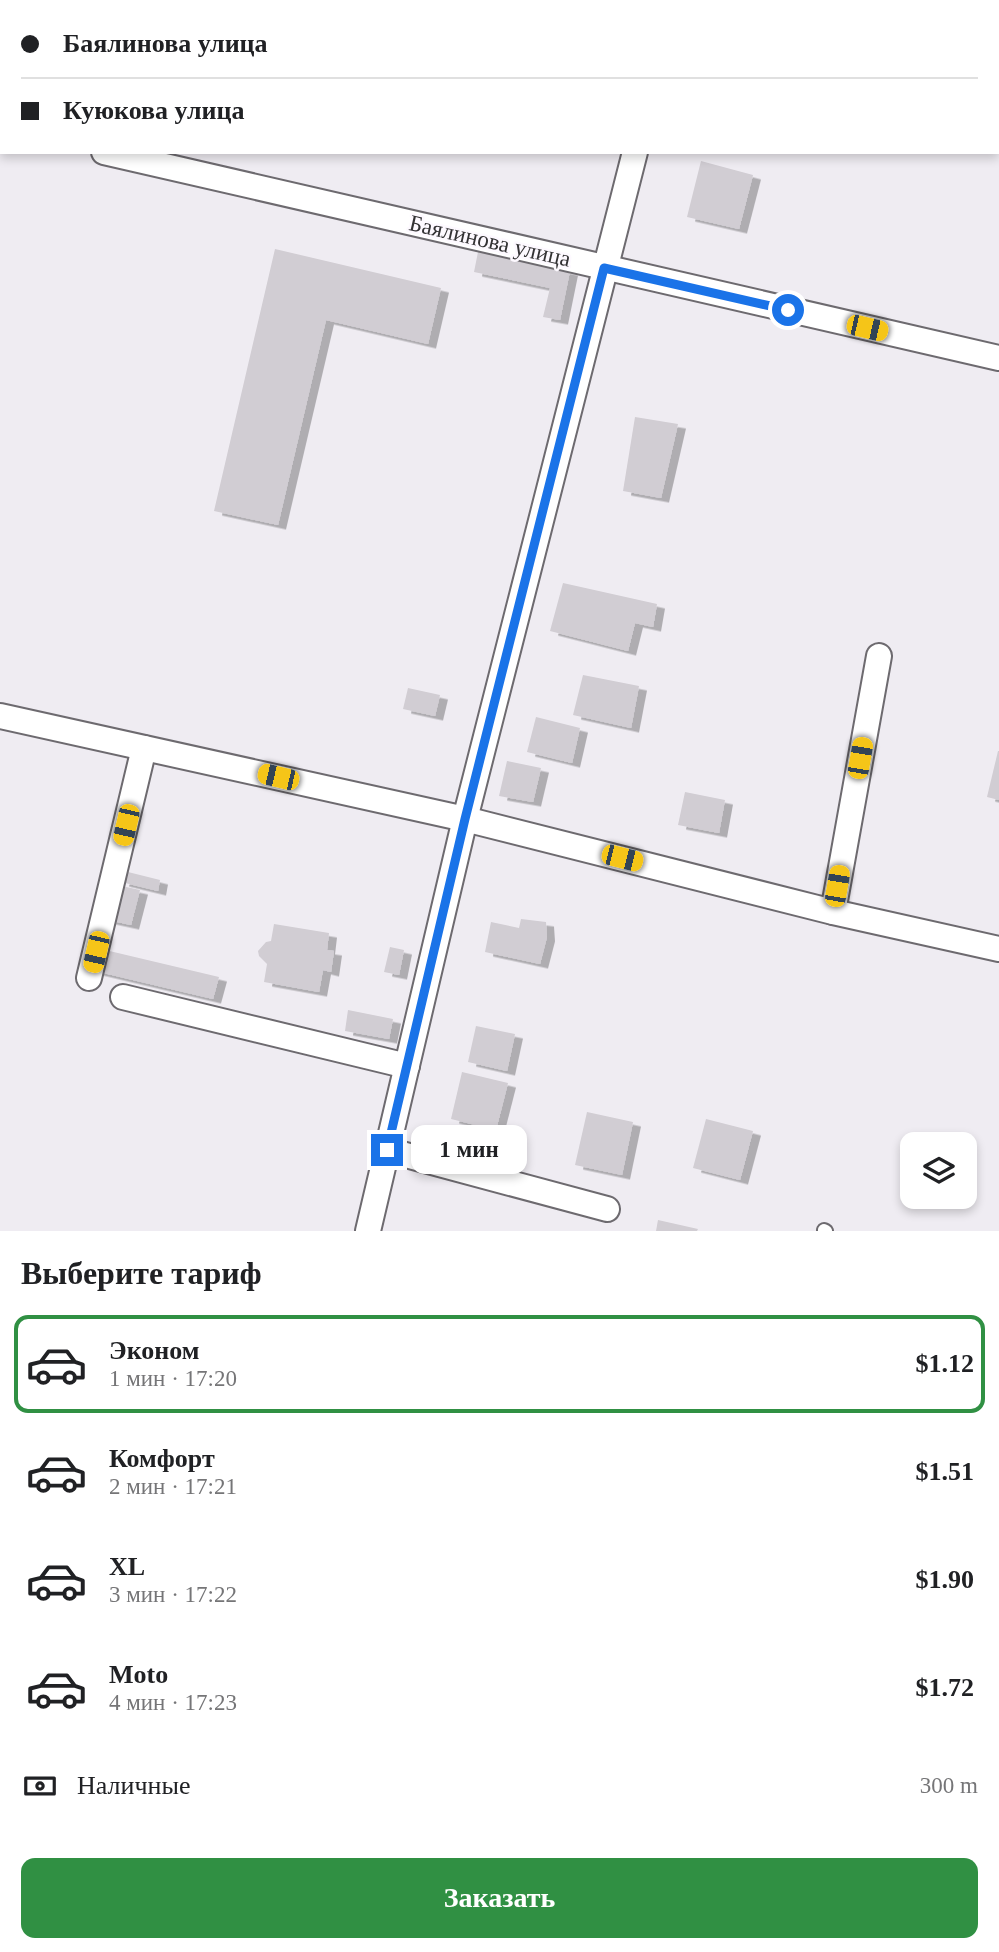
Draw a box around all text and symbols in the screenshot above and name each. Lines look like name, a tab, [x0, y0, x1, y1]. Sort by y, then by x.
text: Баялинова улица	[63, 29, 268, 58]
text: Куюкова улица	[63, 96, 245, 125]
street label: Баялинова улица	[407, 210, 573, 272]
route start	[772, 294, 804, 326]
car	[845, 313, 890, 343]
car	[847, 735, 874, 781]
car	[256, 762, 301, 792]
car	[112, 802, 141, 848]
car	[600, 843, 645, 873]
car	[824, 863, 851, 909]
car	[82, 929, 111, 975]
callout: 1 мин	[412, 1126, 527, 1174]
map controls	[900, 1132, 977, 1209]
button: layers	[900, 1132, 977, 1209]
route end	[371, 1134, 403, 1166]
text: 1 мин	[439, 1137, 499, 1162]
text: Выберите тариф	[21, 1255, 262, 1291]
icon: car	[25, 1333, 88, 1396]
text: Эконом	[109, 1336, 199, 1365]
text: $1.12	[916, 1349, 974, 1378]
text: 1 мин · 17:20	[109, 1366, 237, 1391]
icon: car	[25, 1441, 88, 1504]
text: Комфорт	[109, 1444, 215, 1473]
text: $1.51	[916, 1457, 974, 1486]
text: 2 мин · 17:21	[109, 1474, 237, 1499]
icon: car	[25, 1549, 88, 1612]
text: XL	[109, 1552, 145, 1581]
text: $1.90	[916, 1565, 974, 1594]
text: 3 мин · 17:22	[109, 1582, 237, 1607]
icon: car	[25, 1657, 88, 1720]
text: Moto	[109, 1660, 168, 1689]
text: $1.72	[916, 1673, 974, 1702]
text: 4 мин · 17:23	[109, 1690, 237, 1715]
icon: cash	[21, 1767, 59, 1805]
text: Наличные	[77, 1771, 190, 1800]
text: 300 m	[920, 1773, 978, 1798]
button: Заказать	[21, 1858, 978, 1938]

